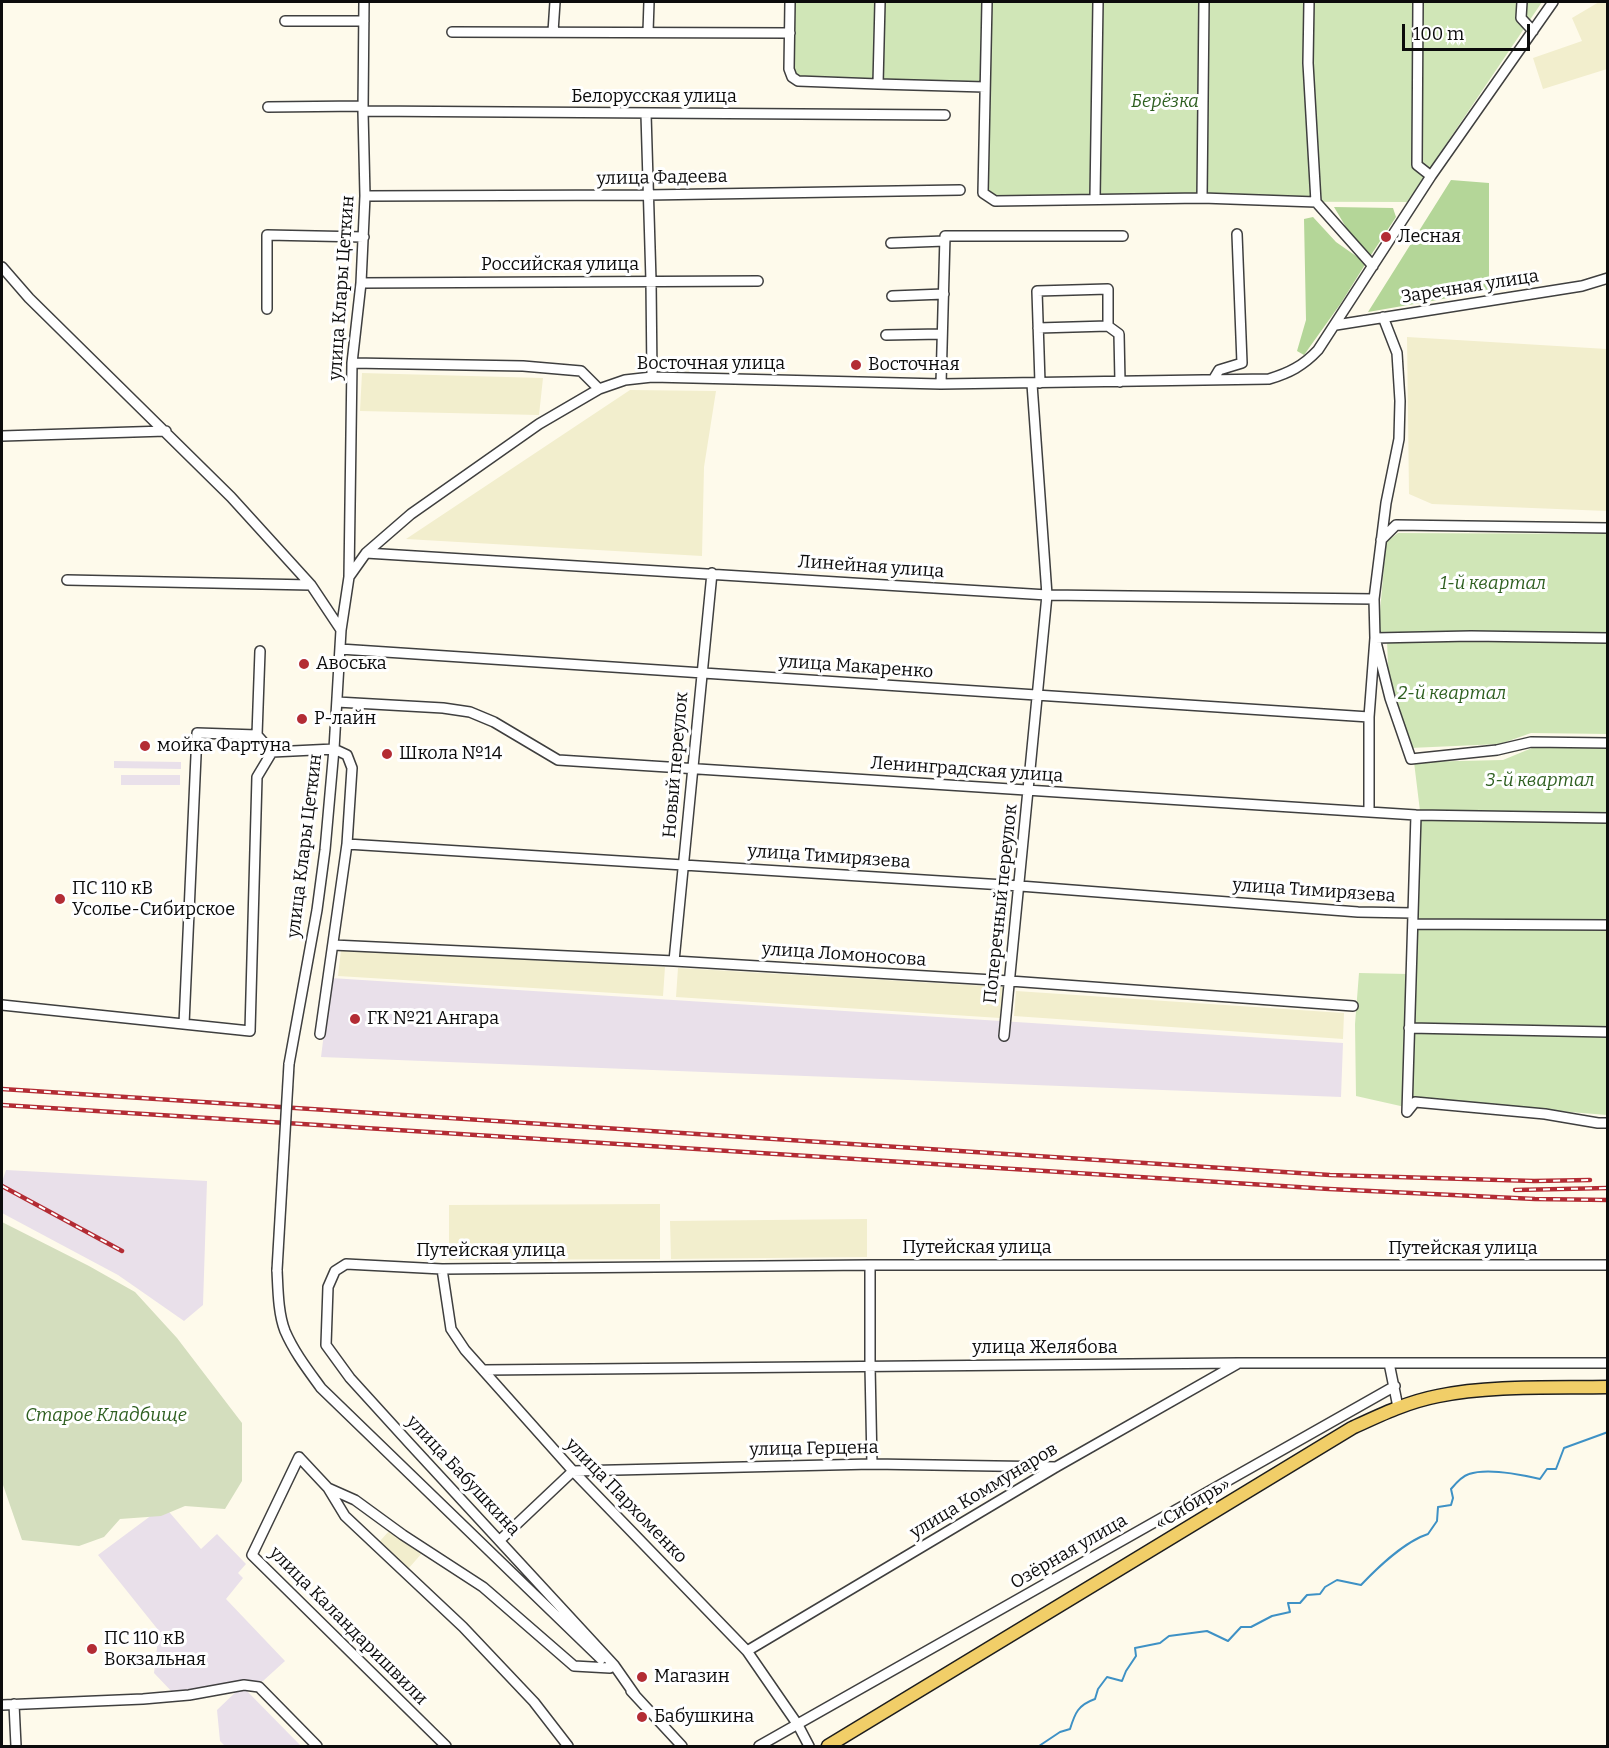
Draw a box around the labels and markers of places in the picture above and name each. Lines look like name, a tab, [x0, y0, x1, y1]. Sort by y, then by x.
place label: Лесная	[1398, 226, 1461, 248]
marker: Лесная	[1379, 230, 1393, 244]
place label: Восточная	[868, 354, 960, 376]
marker: Восточная	[849, 358, 863, 372]
place label: Авоська	[316, 653, 387, 675]
marker: Авоська	[297, 657, 311, 671]
place label: Р-лайн	[314, 708, 376, 730]
marker: Р-лайн	[295, 712, 309, 726]
place label: мойка Фартуна	[157, 735, 291, 757]
marker: мойка Фартуна	[138, 739, 152, 753]
place label: Школа №14	[399, 743, 502, 765]
marker: Школа №14	[380, 747, 394, 761]
place label: ПС 110 кВ Усолье-Сибирское	[72, 878, 235, 920]
marker: ПС 110 кВ Усолье-Сибирское	[53, 892, 67, 906]
place label: ГК №21 Ангара	[367, 1008, 499, 1030]
marker: ГК №21 Ангара	[348, 1012, 362, 1026]
place label: ПС 110 кВ Вокзальная	[104, 1628, 206, 1670]
marker: ПС 110 кВ Вокзальная	[85, 1642, 99, 1656]
place label: Магазин	[654, 1666, 730, 1688]
marker: Магазин	[635, 1670, 649, 1684]
place label: Бабушкина	[654, 1706, 754, 1728]
marker: Бабушкина	[635, 1710, 649, 1724]

